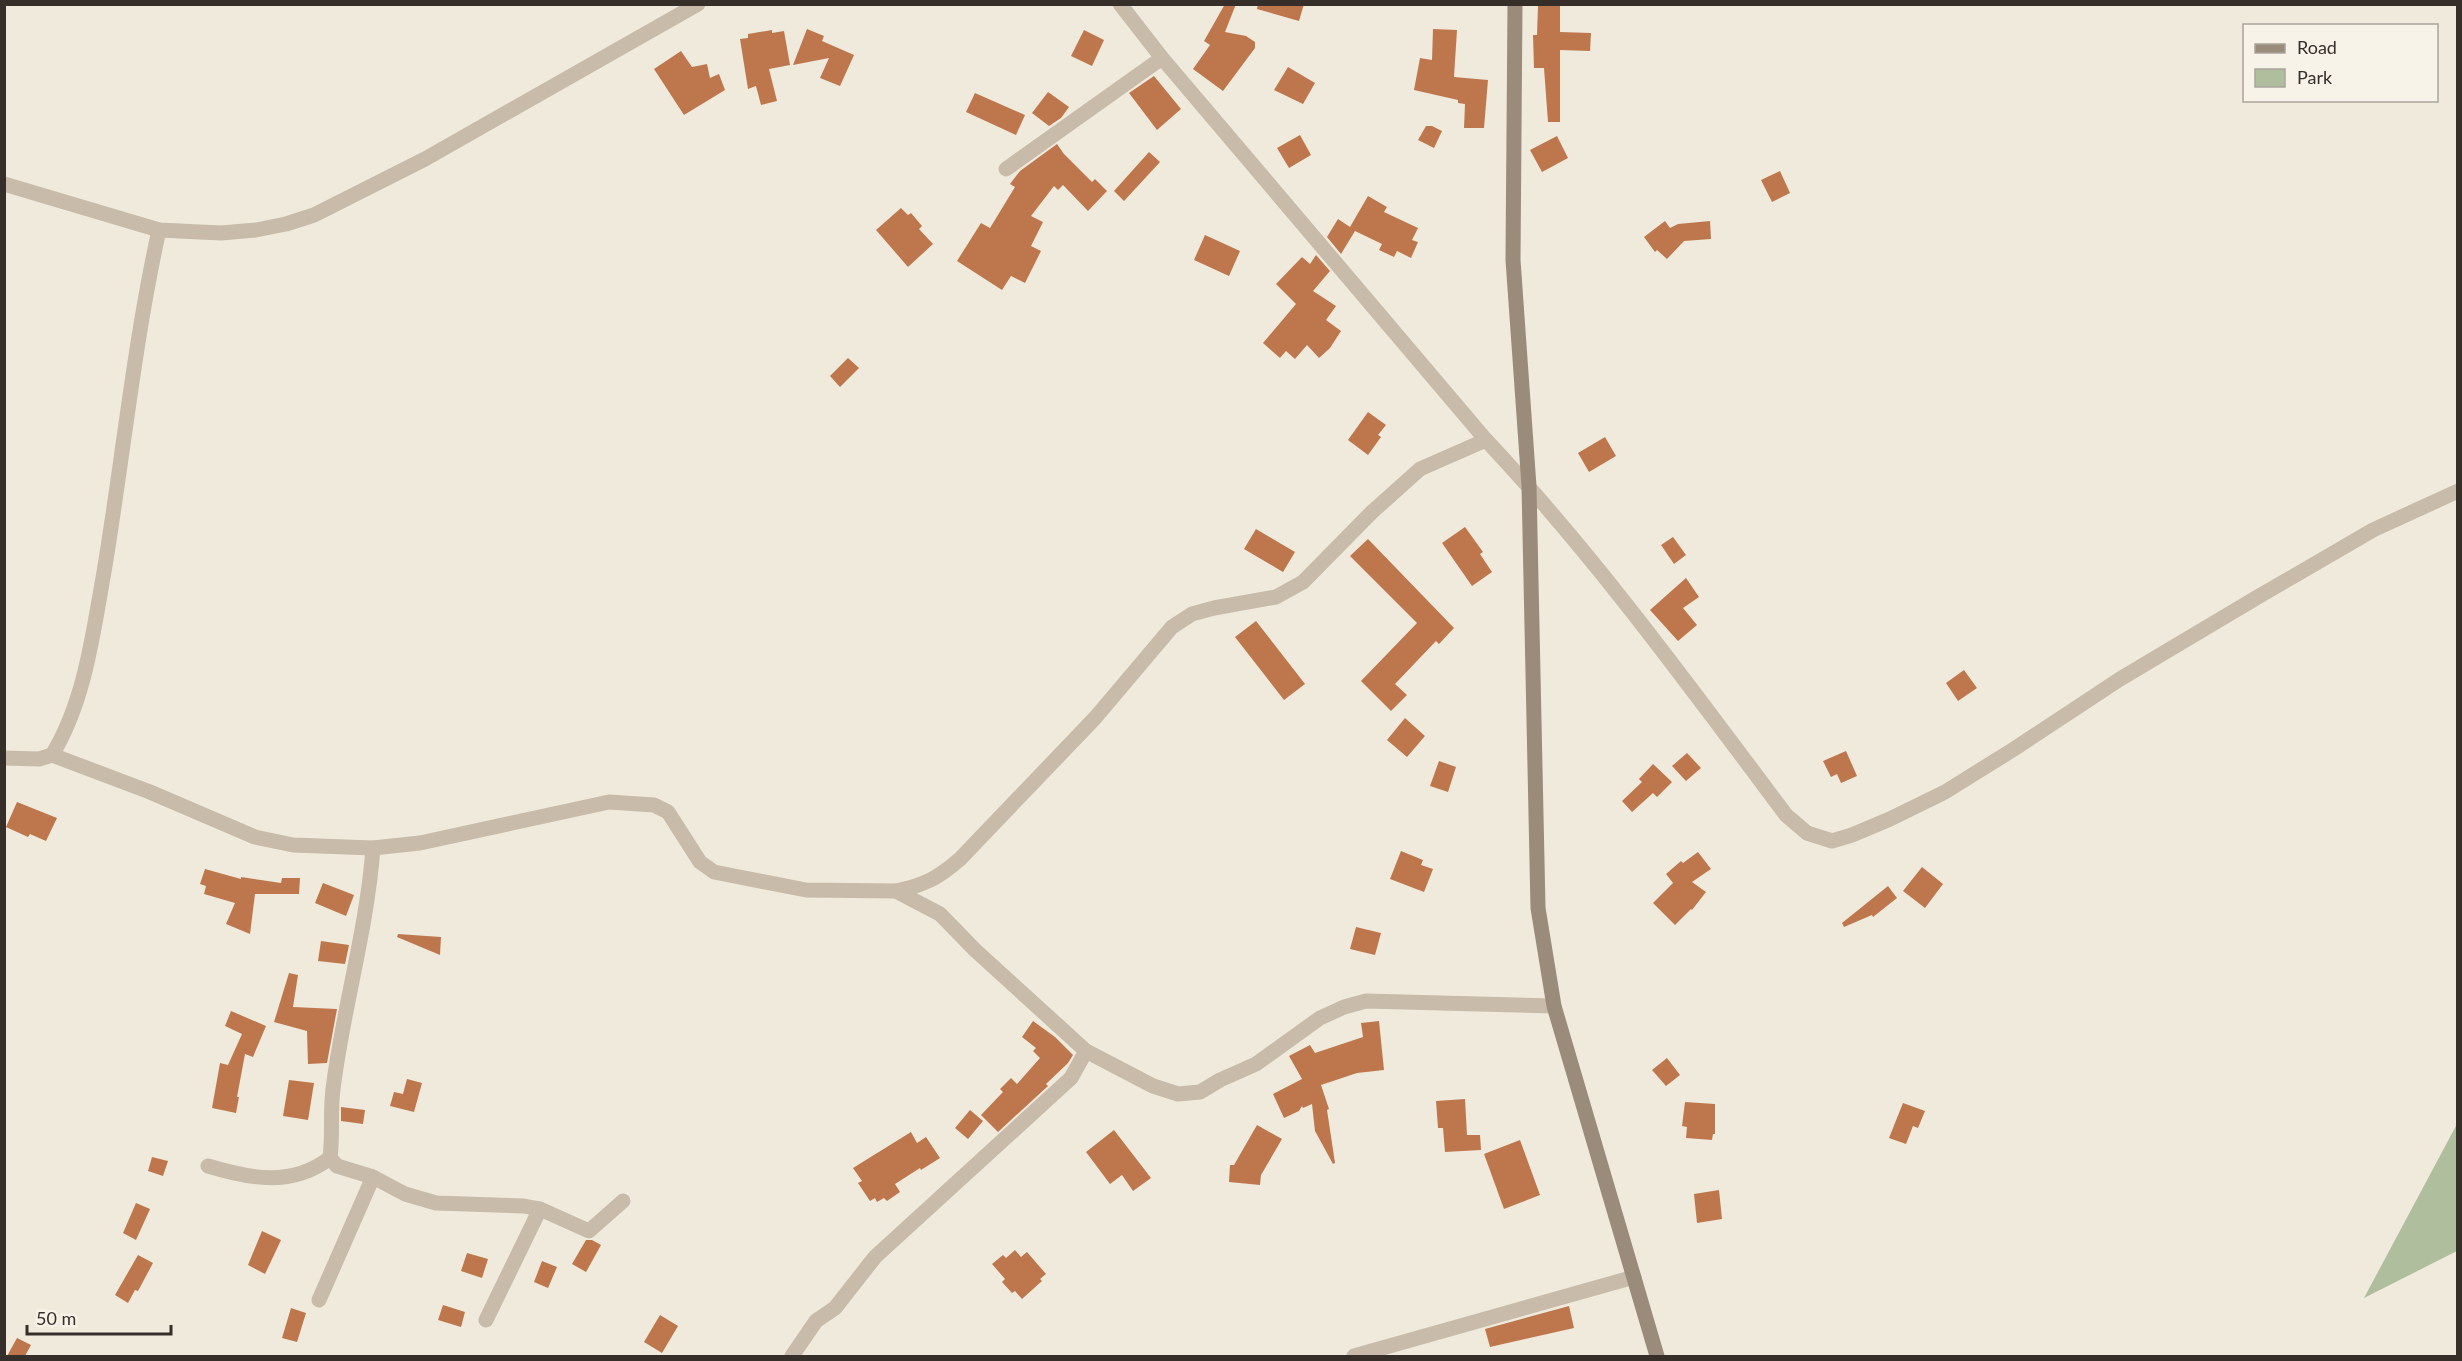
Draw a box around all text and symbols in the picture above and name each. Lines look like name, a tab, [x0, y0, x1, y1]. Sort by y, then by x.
legend	[2243, 24, 2438, 102]
text: Road	[2297, 36, 2337, 58]
text: Park	[2297, 66, 2333, 88]
scale bar	[27, 1298, 171, 1336]
text: 50 m	[36, 1307, 76, 1329]

